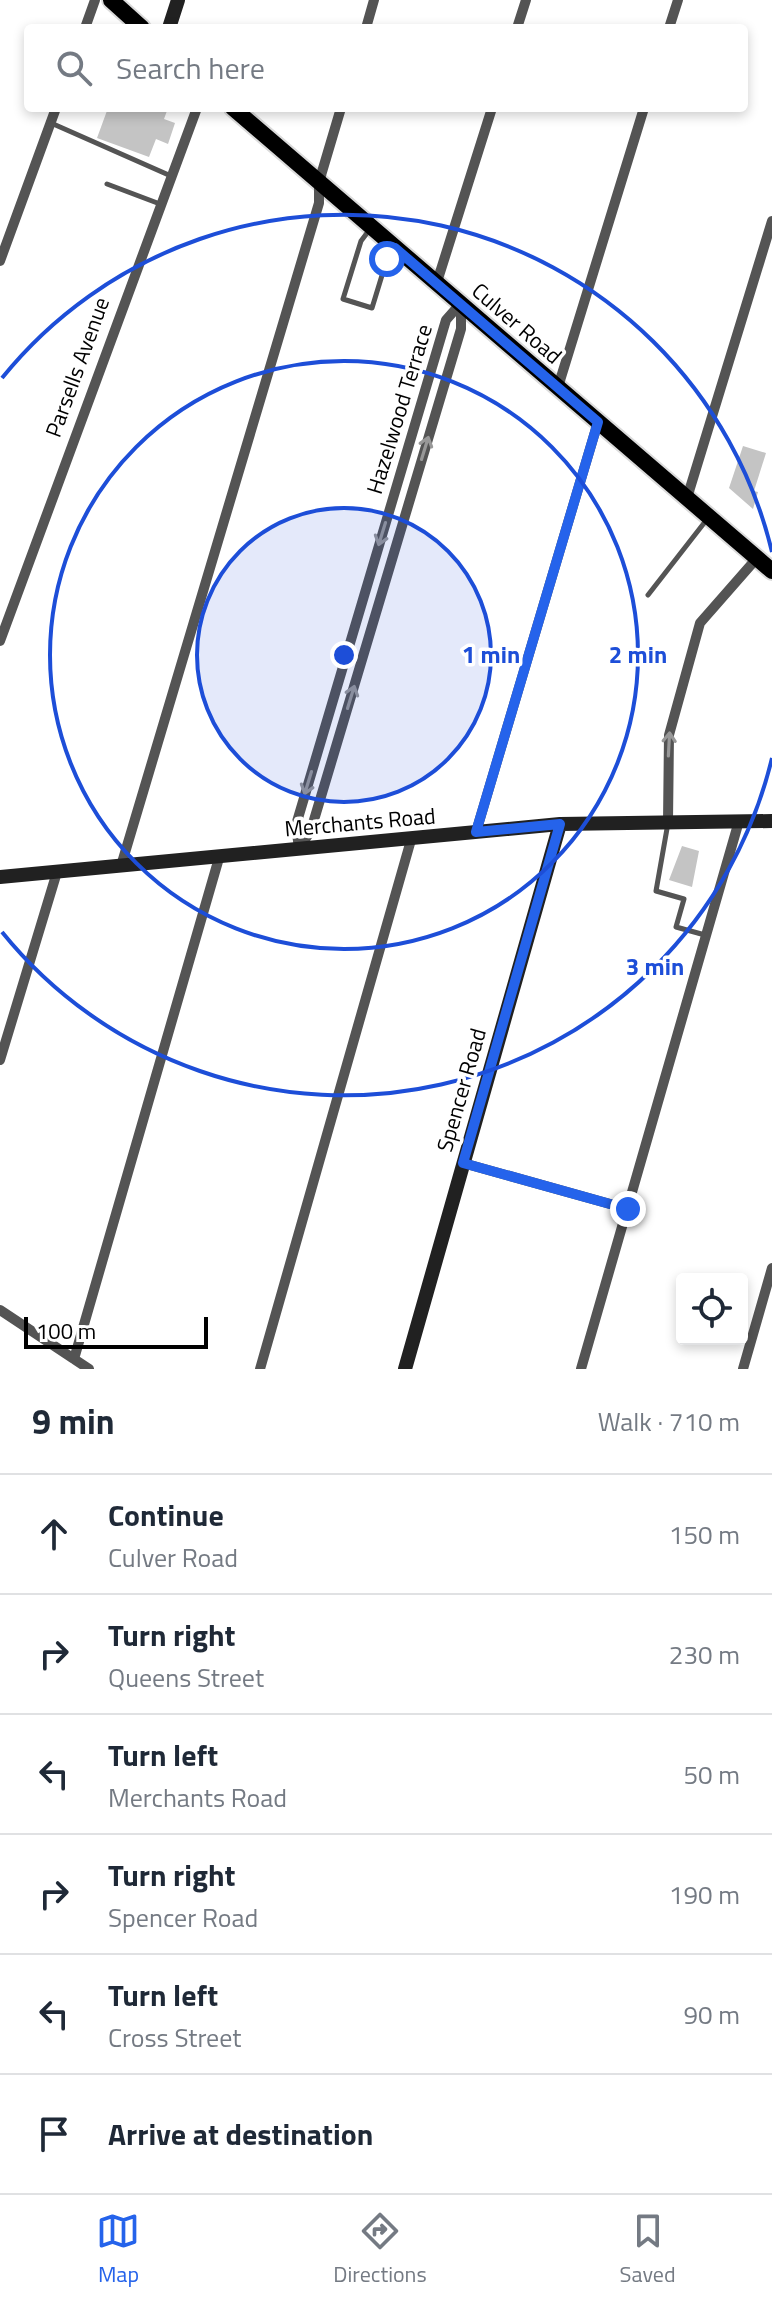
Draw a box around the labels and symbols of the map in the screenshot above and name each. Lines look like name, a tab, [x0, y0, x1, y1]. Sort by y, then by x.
route start	[369, 241, 405, 277]
street label: Culver Road	[464, 274, 570, 372]
street label: Parsells Avenue	[36, 292, 118, 442]
street label: Hazelwood Terrace	[357, 320, 441, 498]
one-way arrow	[418, 435, 433, 461]
one-way arrow	[374, 520, 389, 546]
text: 1 min	[462, 636, 520, 672]
text: 2 min	[609, 636, 667, 672]
centre of rings	[330, 641, 358, 669]
one-way arrow	[344, 684, 359, 710]
one-way arrow	[662, 731, 677, 758]
one-way arrow	[300, 770, 314, 795]
street label: Merchants Road	[283, 798, 437, 846]
text: 3 min	[626, 948, 684, 984]
street label: Spencer Road	[427, 1024, 495, 1156]
route end	[610, 1191, 646, 1227]
scale bar	[24, 1313, 208, 1349]

